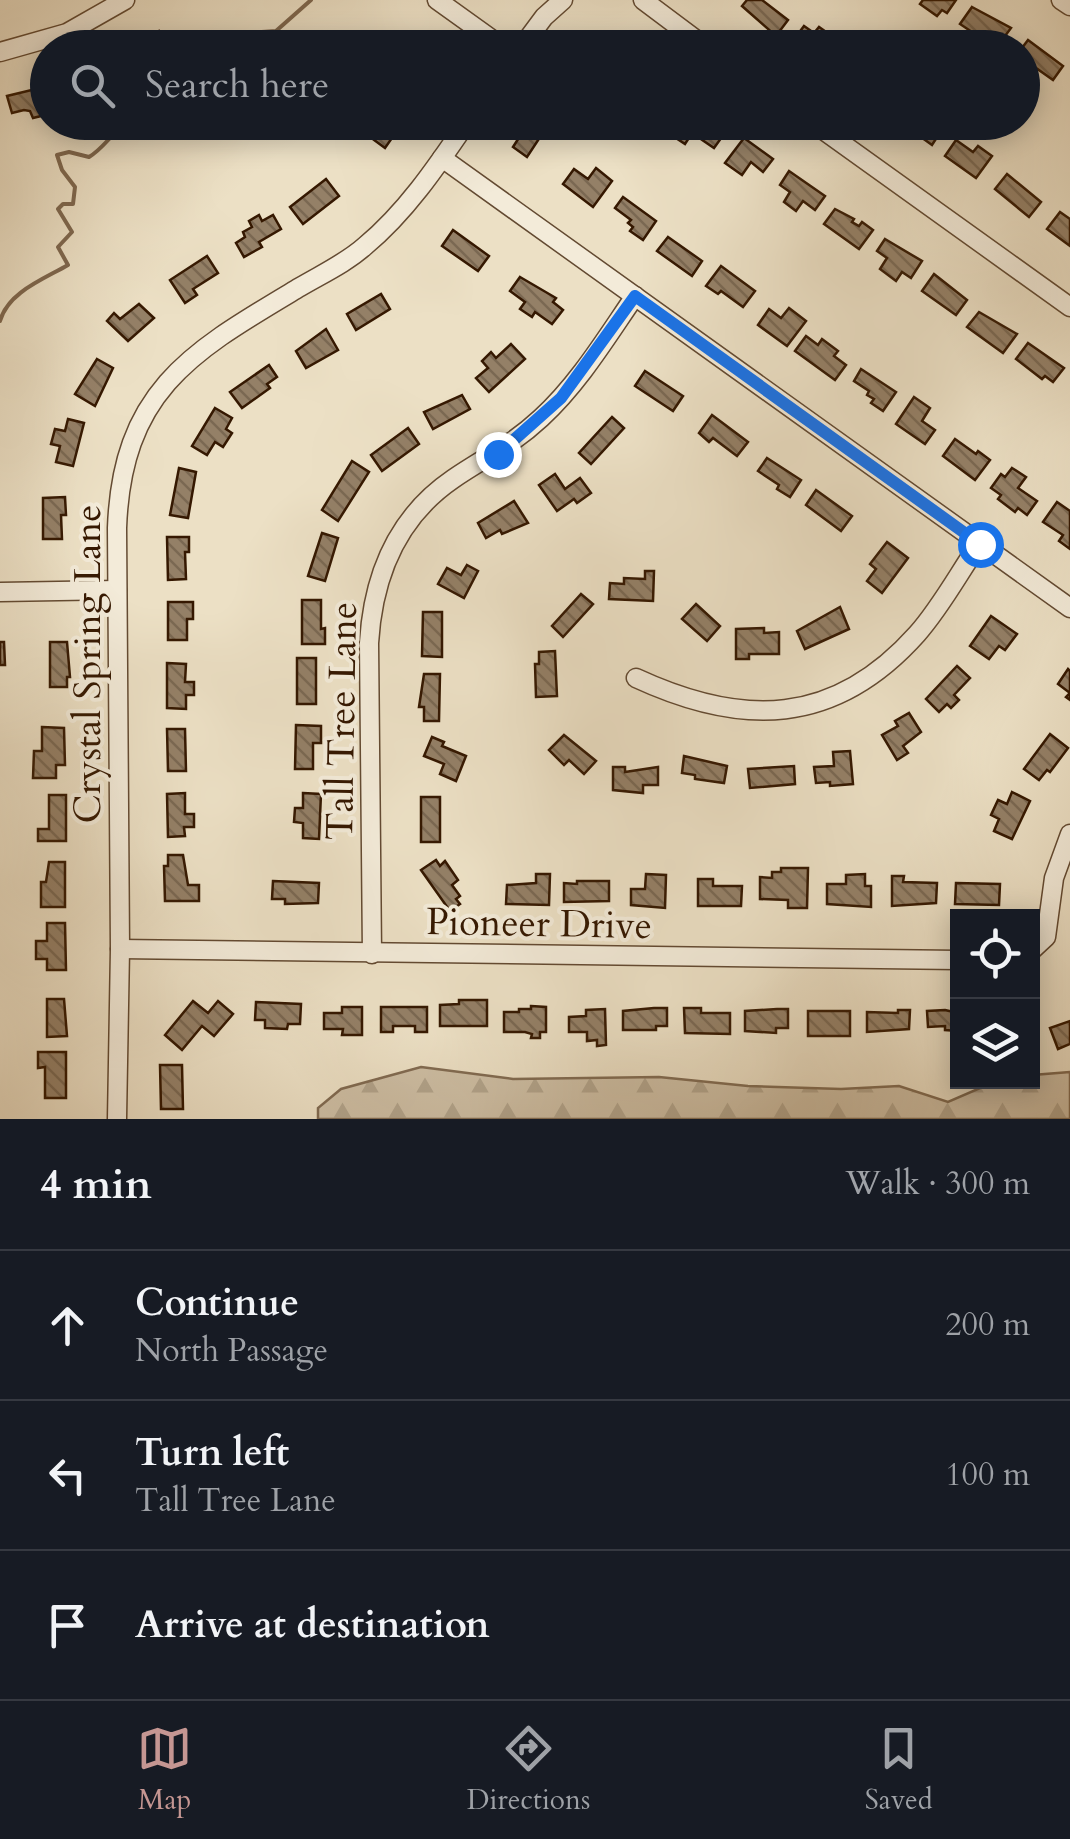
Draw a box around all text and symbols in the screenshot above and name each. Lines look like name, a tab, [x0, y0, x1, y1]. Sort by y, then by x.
search box	[30, 30, 1040, 140]
icon: search	[65, 58, 120, 113]
text: Search here	[145, 59, 329, 111]
route end	[476, 432, 522, 478]
street label: Crystal Spring Lane	[62, 504, 114, 824]
route start	[958, 522, 1004, 568]
street label: Tall Tree Lane	[314, 601, 370, 841]
street label: Pioneer Drive	[426, 896, 652, 952]
map controls	[950, 909, 1040, 1089]
button: locate	[950, 909, 1040, 999]
button: layers	[950, 999, 1040, 1089]
text: 4 min	[40, 1156, 152, 1213]
text: Walk · 300 m	[845, 1162, 1030, 1206]
text: Continue	[135, 1277, 299, 1329]
icon: ahead	[40, 1298, 95, 1353]
text: 200 m	[945, 1303, 1030, 1347]
text: North Passage	[135, 1329, 328, 1373]
text: Turn left	[135, 1427, 289, 1479]
icon: left	[40, 1448, 95, 1503]
text: 100 m	[945, 1453, 1030, 1497]
text: Tall Tree Lane	[135, 1479, 336, 1523]
icon: arrive	[40, 1598, 95, 1653]
text: Arrive at destination	[135, 1599, 490, 1651]
tab: Map	[137, 1721, 192, 1819]
tab: Directions	[467, 1721, 590, 1819]
tab: Saved	[865, 1721, 933, 1819]

